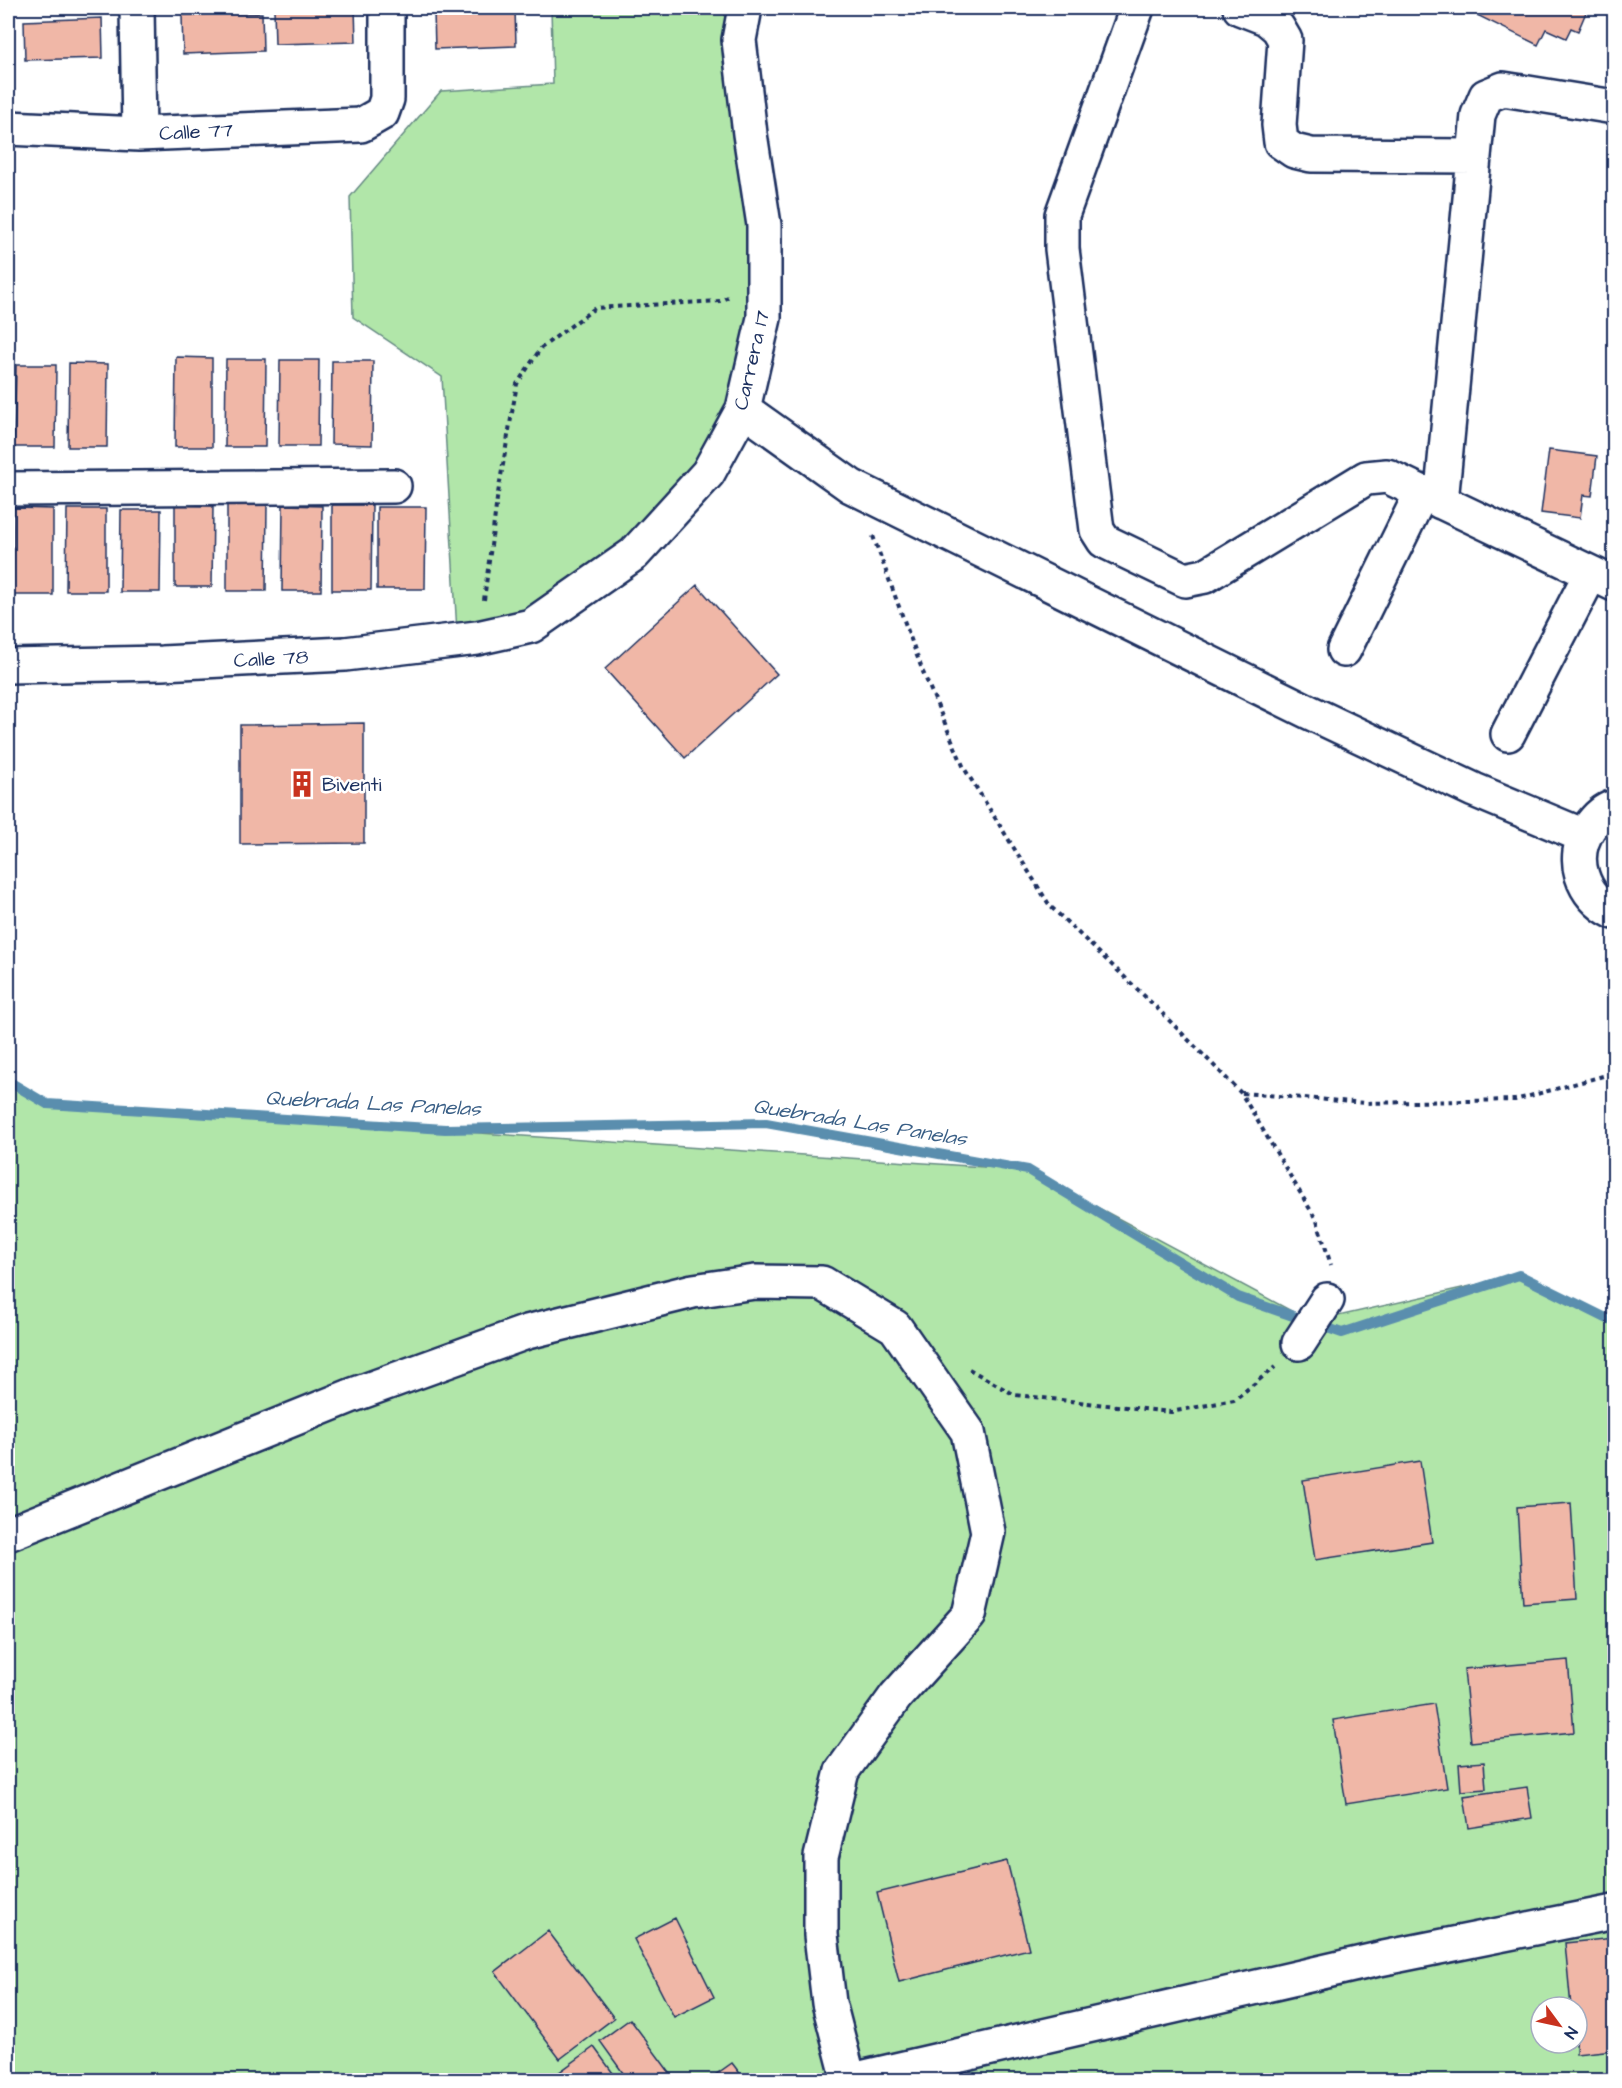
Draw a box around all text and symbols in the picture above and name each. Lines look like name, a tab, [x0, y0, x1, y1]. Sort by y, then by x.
street label: Calle 77	[158, 116, 234, 148]
street label: Carrera 17	[727, 308, 777, 413]
street label: Calle 78	[233, 643, 309, 675]
building icon: Biventi	[287, 769, 317, 799]
place label: Biventi	[322, 771, 382, 799]
water label: Quebrada Las Panelas	[265, 1083, 483, 1124]
water label: Quebrada Las Panelas	[751, 1091, 970, 1154]
north arrow	[1529, 1995, 1589, 2055]
text: N	[1559, 2022, 1583, 2043]

